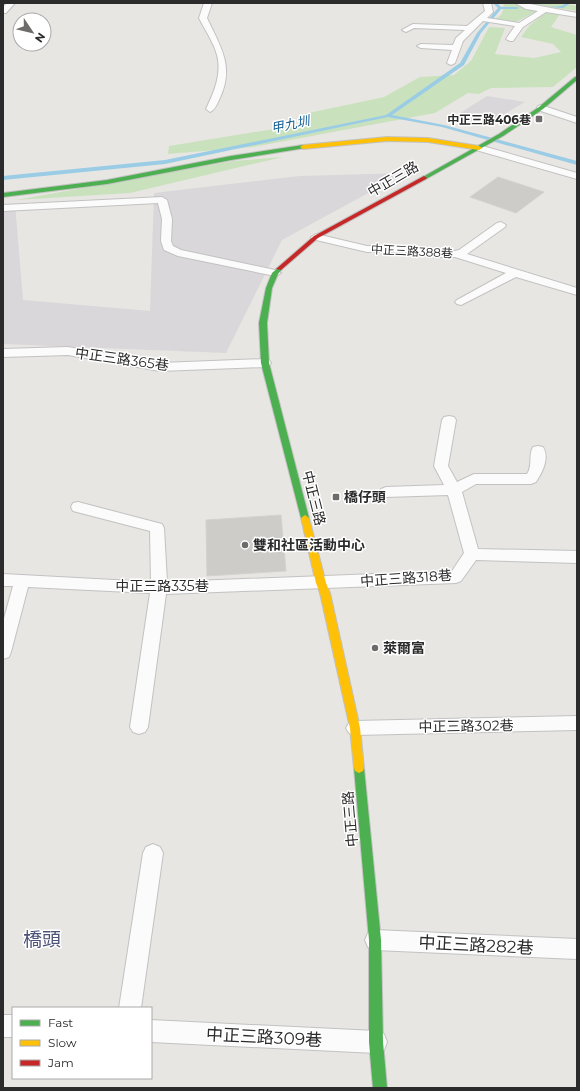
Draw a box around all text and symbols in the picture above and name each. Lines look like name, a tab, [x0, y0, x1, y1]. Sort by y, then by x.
north arrow	[12, 12, 52, 52]
text: N	[32, 30, 48, 45]
water label: 甲九圳	[269, 112, 313, 136]
place label: 中正三路406巷	[447, 112, 531, 127]
marker: 中正三路406巷	[534, 114, 544, 124]
street label: 中正三路	[364, 157, 422, 201]
street label: 中正三路388巷	[371, 241, 453, 261]
street label: 中正三路365巷	[74, 344, 170, 374]
street label: 中正三路	[298, 469, 330, 527]
place label: 橋仔頭	[344, 488, 386, 506]
marker: 橋仔頭	[331, 492, 341, 502]
place label: 雙和社區活動中心	[253, 536, 365, 554]
marker: 雙和社區活動中心	[240, 540, 250, 550]
street label: 中正三路318巷	[360, 566, 452, 590]
street label: 中正三路335巷	[115, 577, 209, 595]
place label: 萊爾富	[383, 639, 425, 657]
marker: 萊爾富	[370, 643, 380, 653]
street label: 中正三路302巷	[418, 716, 514, 736]
street label: 中正三路	[339, 790, 361, 848]
district label: 橋頭	[23, 928, 61, 951]
street label: 中正三路282巷	[418, 932, 534, 958]
legend	[12, 1007, 152, 1079]
text: Fast	[48, 1015, 73, 1030]
street label: 中正三路309巷	[205, 1024, 323, 1050]
text: Slow	[48, 1035, 77, 1050]
text: Jam	[47, 1055, 74, 1070]

